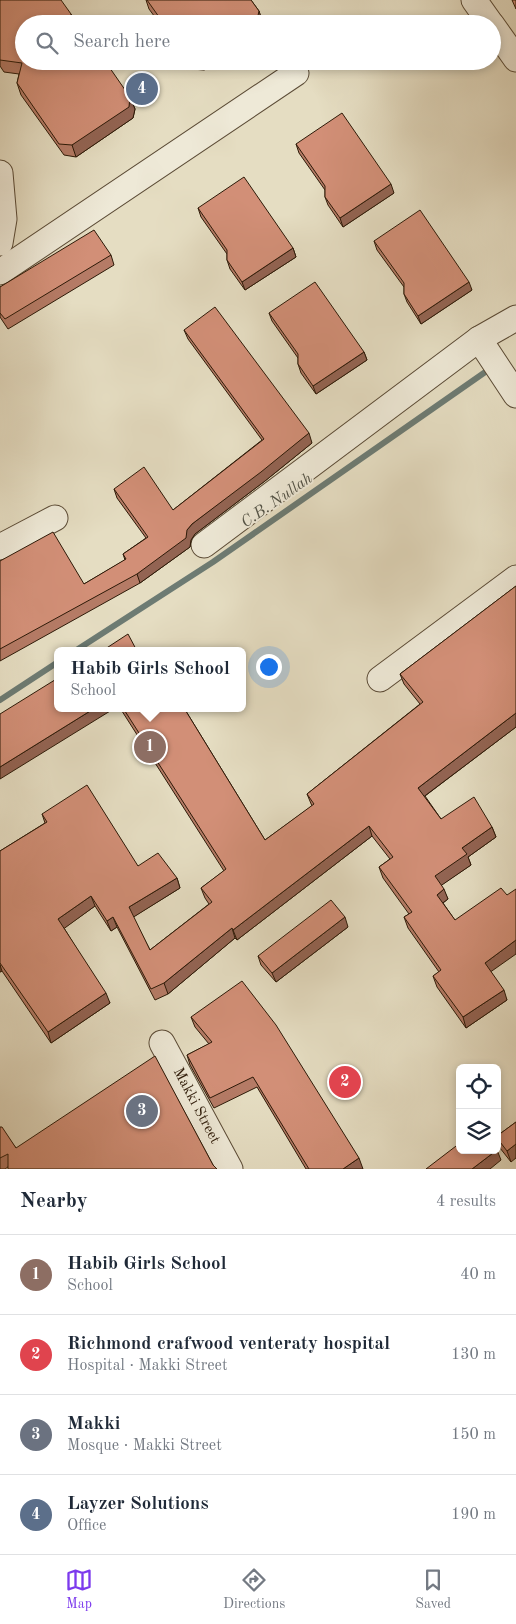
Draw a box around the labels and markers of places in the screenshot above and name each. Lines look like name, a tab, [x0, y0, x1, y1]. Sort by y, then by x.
pin: 4	[126, 70, 158, 108]
pin: 1	[134, 728, 166, 766]
pin: 2	[329, 1063, 361, 1101]
pin: 3	[126, 1092, 158, 1130]

